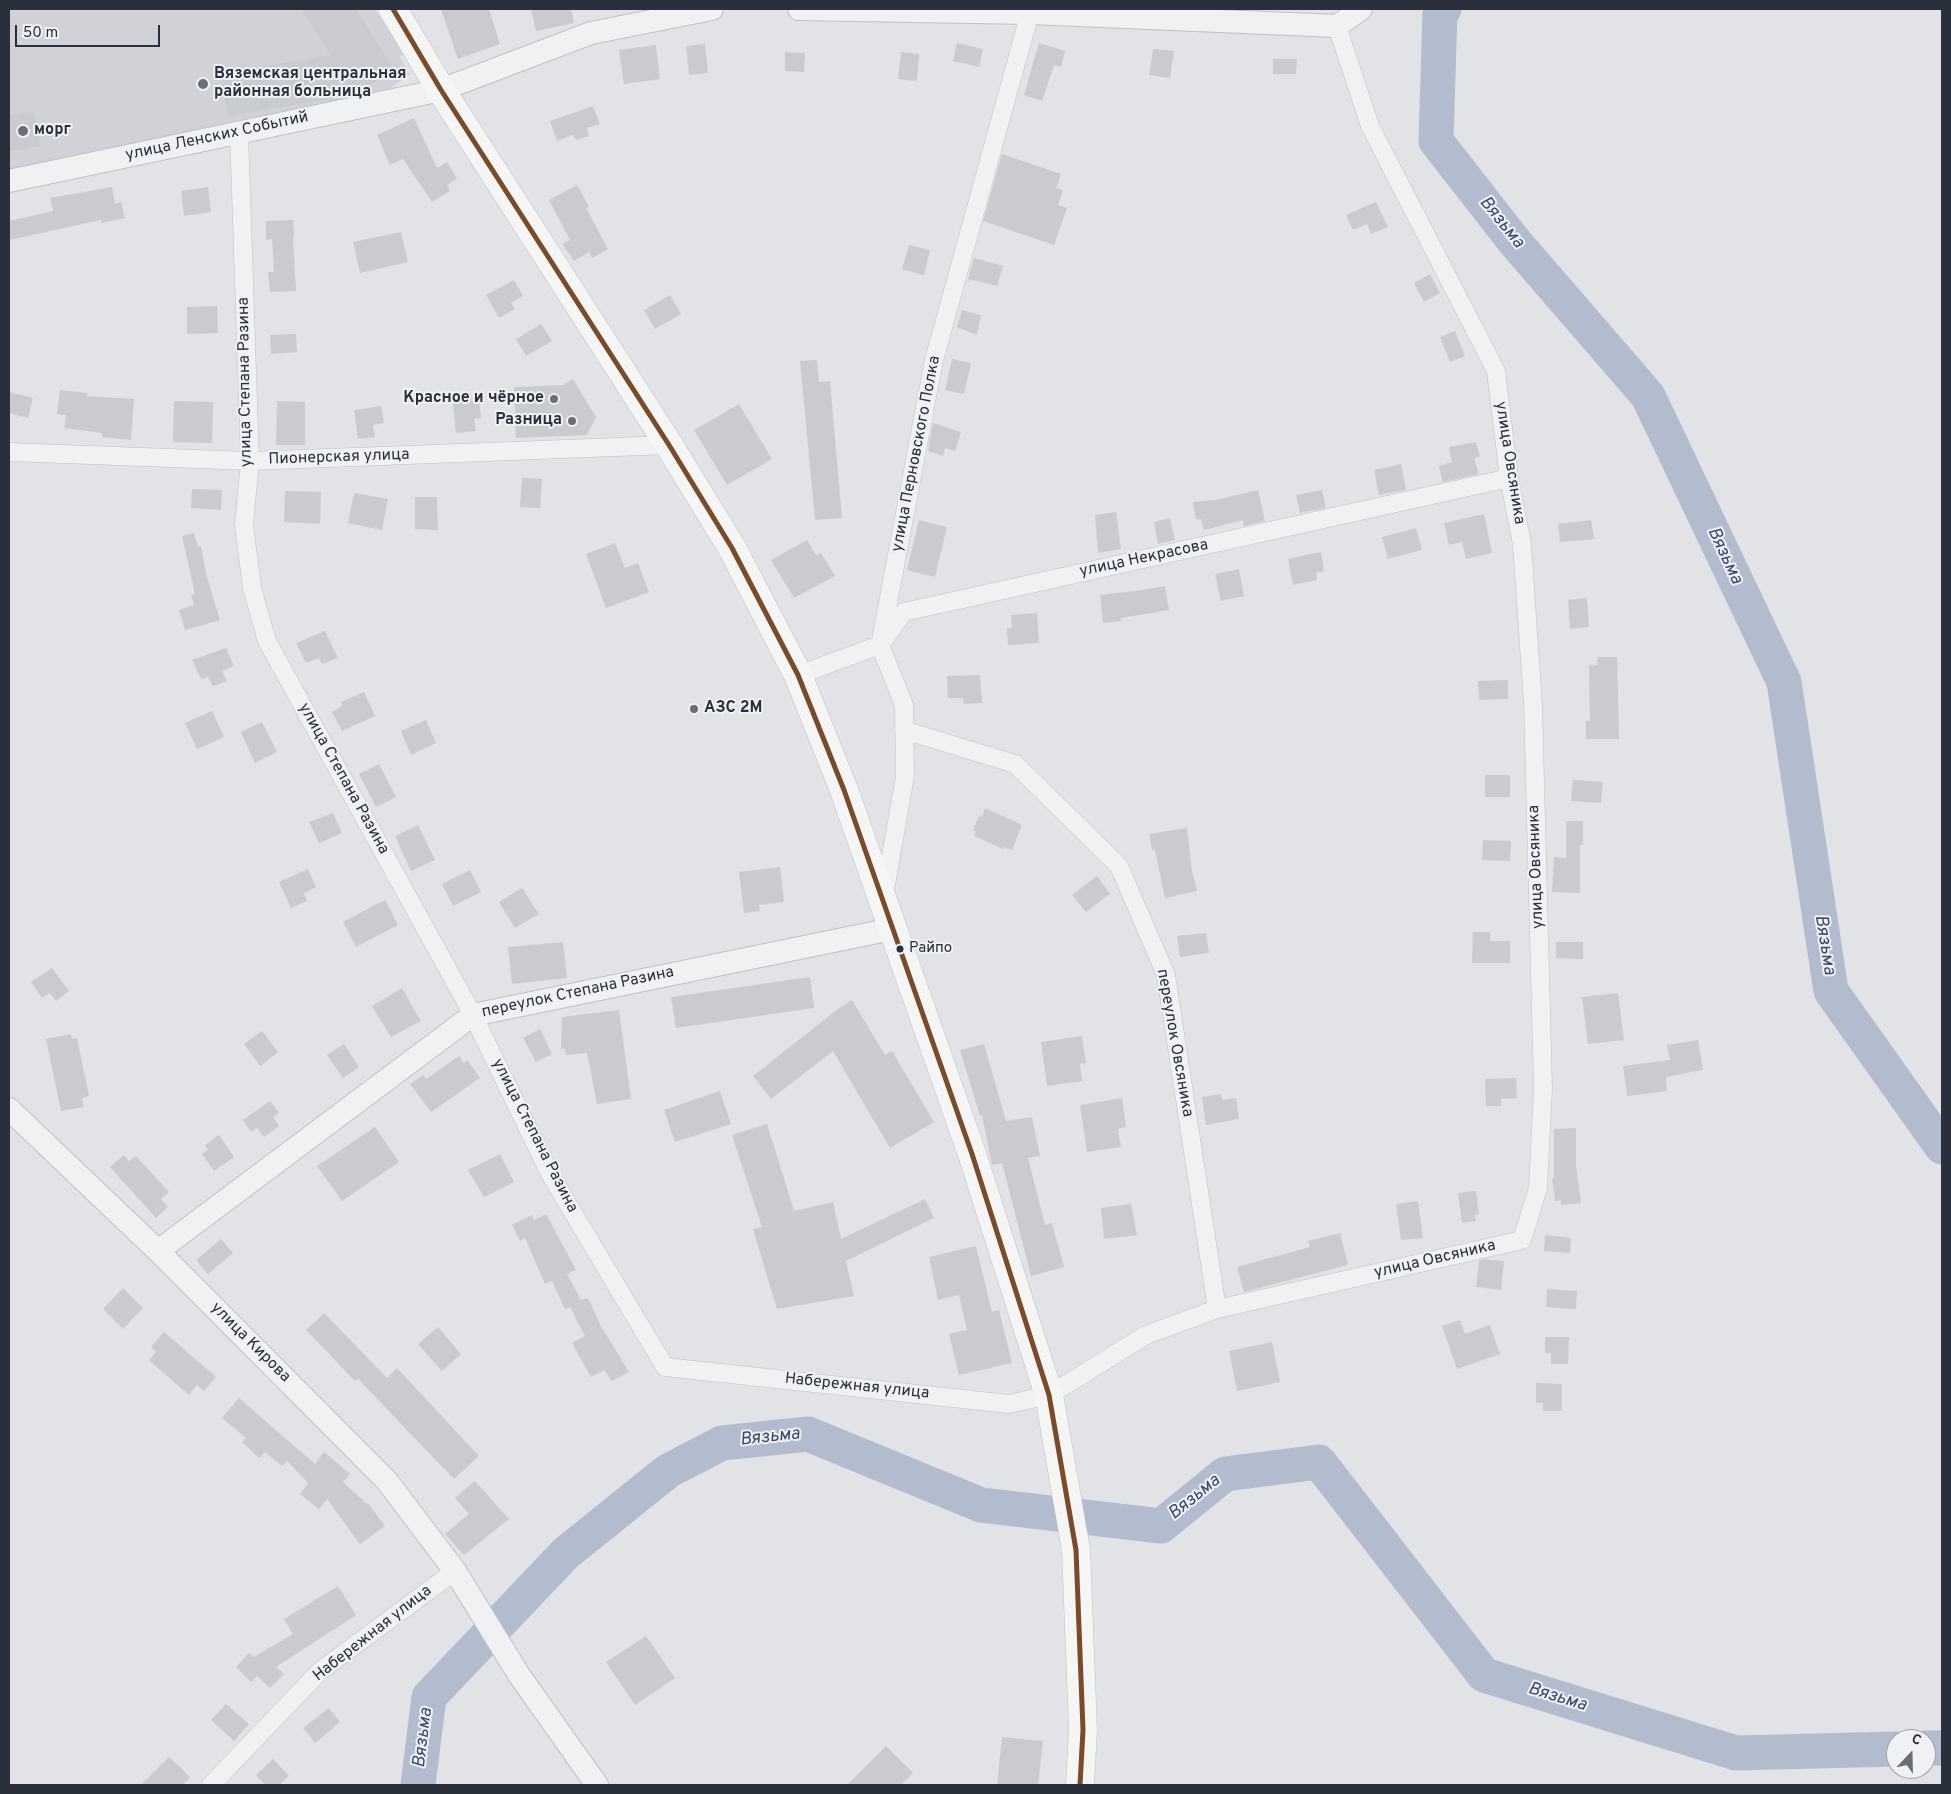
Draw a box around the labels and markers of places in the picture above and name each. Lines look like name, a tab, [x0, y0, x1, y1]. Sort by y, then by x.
place label: Вяземская центральная районная больница	[214, 65, 406, 103]
marker: Вяземская центральная районная больница	[196, 77, 210, 91]
place label: морг	[34, 121, 71, 141]
marker: морг	[16, 124, 30, 138]
place label: Красное и чёрное	[403, 389, 544, 409]
marker: Красное и чёрное	[548, 393, 560, 405]
place label: Разница	[495, 411, 562, 431]
marker: Разница	[566, 415, 578, 427]
place label: АЗС 2М	[704, 699, 762, 719]
marker: АЗС 2М	[688, 703, 700, 715]
place label: Райпо	[909, 940, 952, 958]
marker: Райпо	[895, 944, 905, 954]

